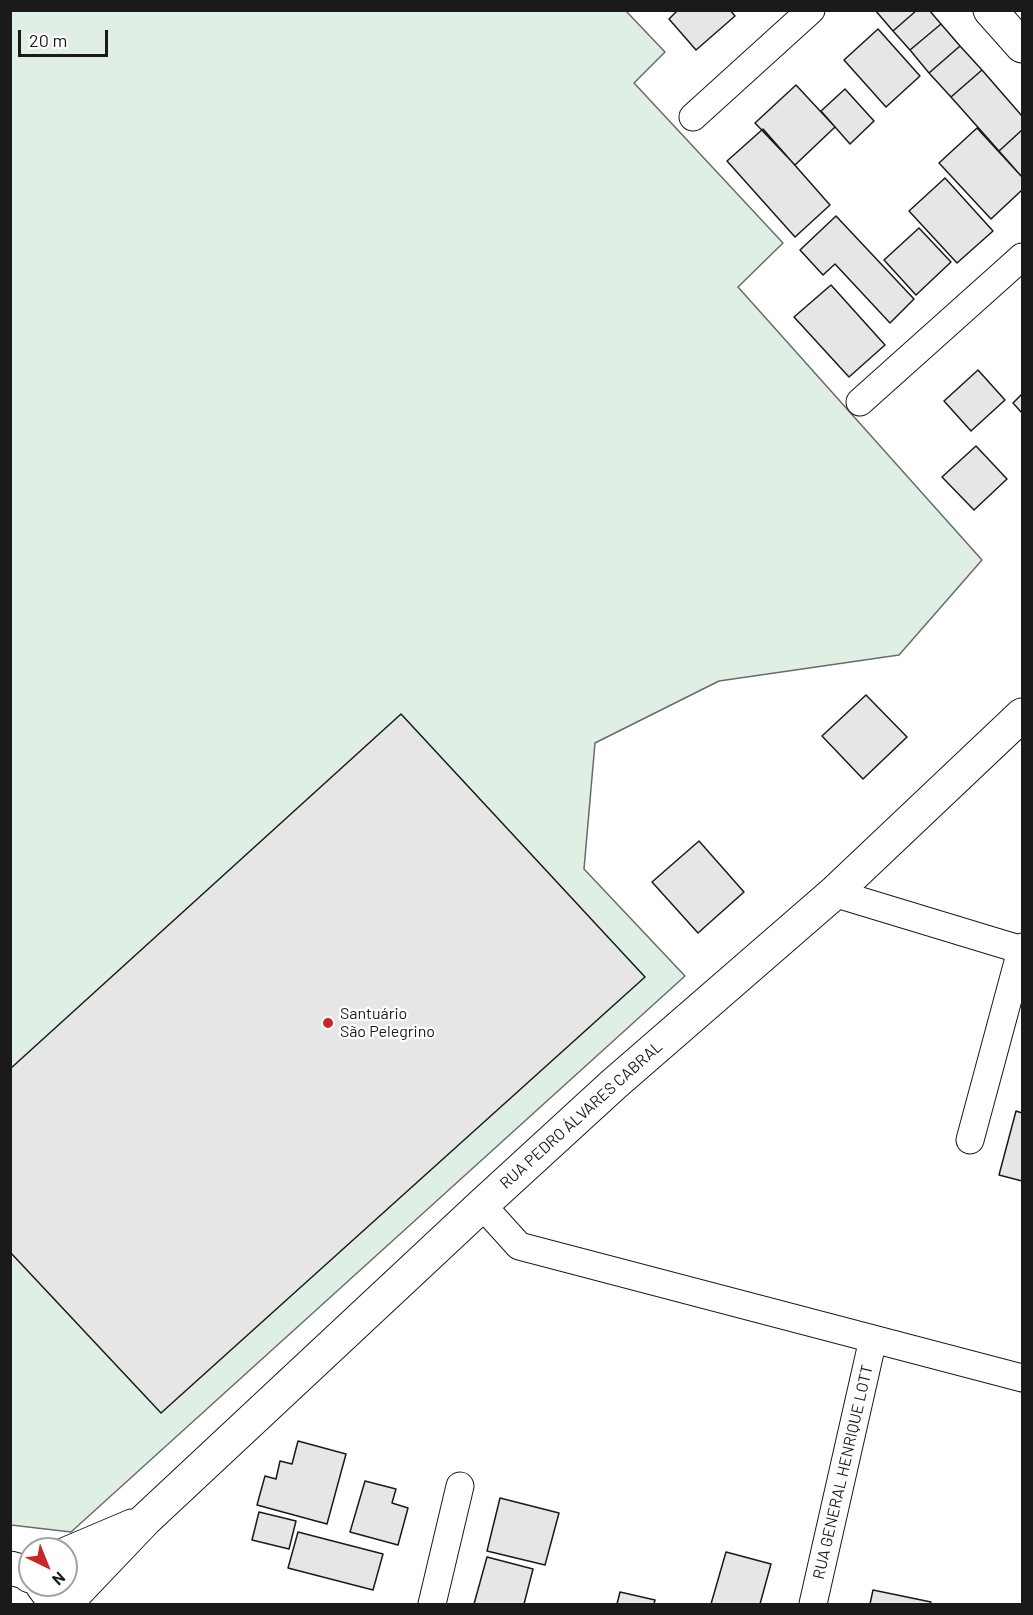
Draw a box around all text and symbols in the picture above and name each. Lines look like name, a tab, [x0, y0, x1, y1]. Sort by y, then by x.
scale bar	[21, 18, 111, 56]
text: 20 m	[29, 29, 67, 51]
place label: Santuário São Pelegrino	[340, 1004, 435, 1042]
marker: Santuário São Pelegrino	[321, 1016, 335, 1030]
street label: RUA PEDRO ÁLVARES CABRAL	[496, 1037, 666, 1193]
street label: RUA GENERAL HENRIQUE LOTT	[809, 1363, 877, 1581]
north arrow	[18, 1537, 78, 1597]
text: N	[49, 1568, 70, 1590]

